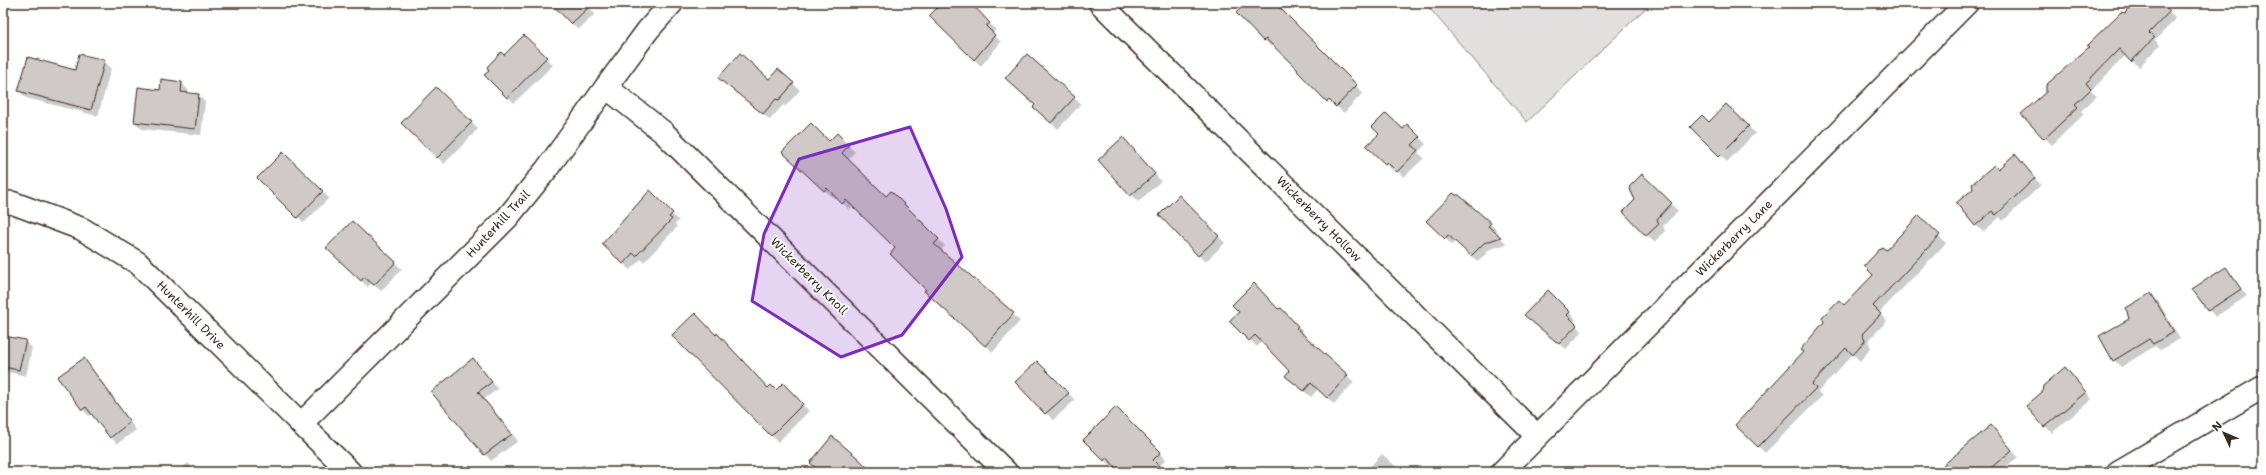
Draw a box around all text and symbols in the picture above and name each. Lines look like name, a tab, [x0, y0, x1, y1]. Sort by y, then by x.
street label: Wickerberry Hollow	[1273, 173, 1366, 266]
street label: Hunterhill Trail	[462, 186, 534, 261]
street label: Wickerberry Lane	[1692, 196, 1776, 280]
street label: Wickerberry Knoll	[767, 234, 851, 318]
street label: Hunterhill Drive	[153, 277, 229, 353]
north arrow	[2204, 413, 2244, 453]
text: N	[2209, 418, 2226, 435]

